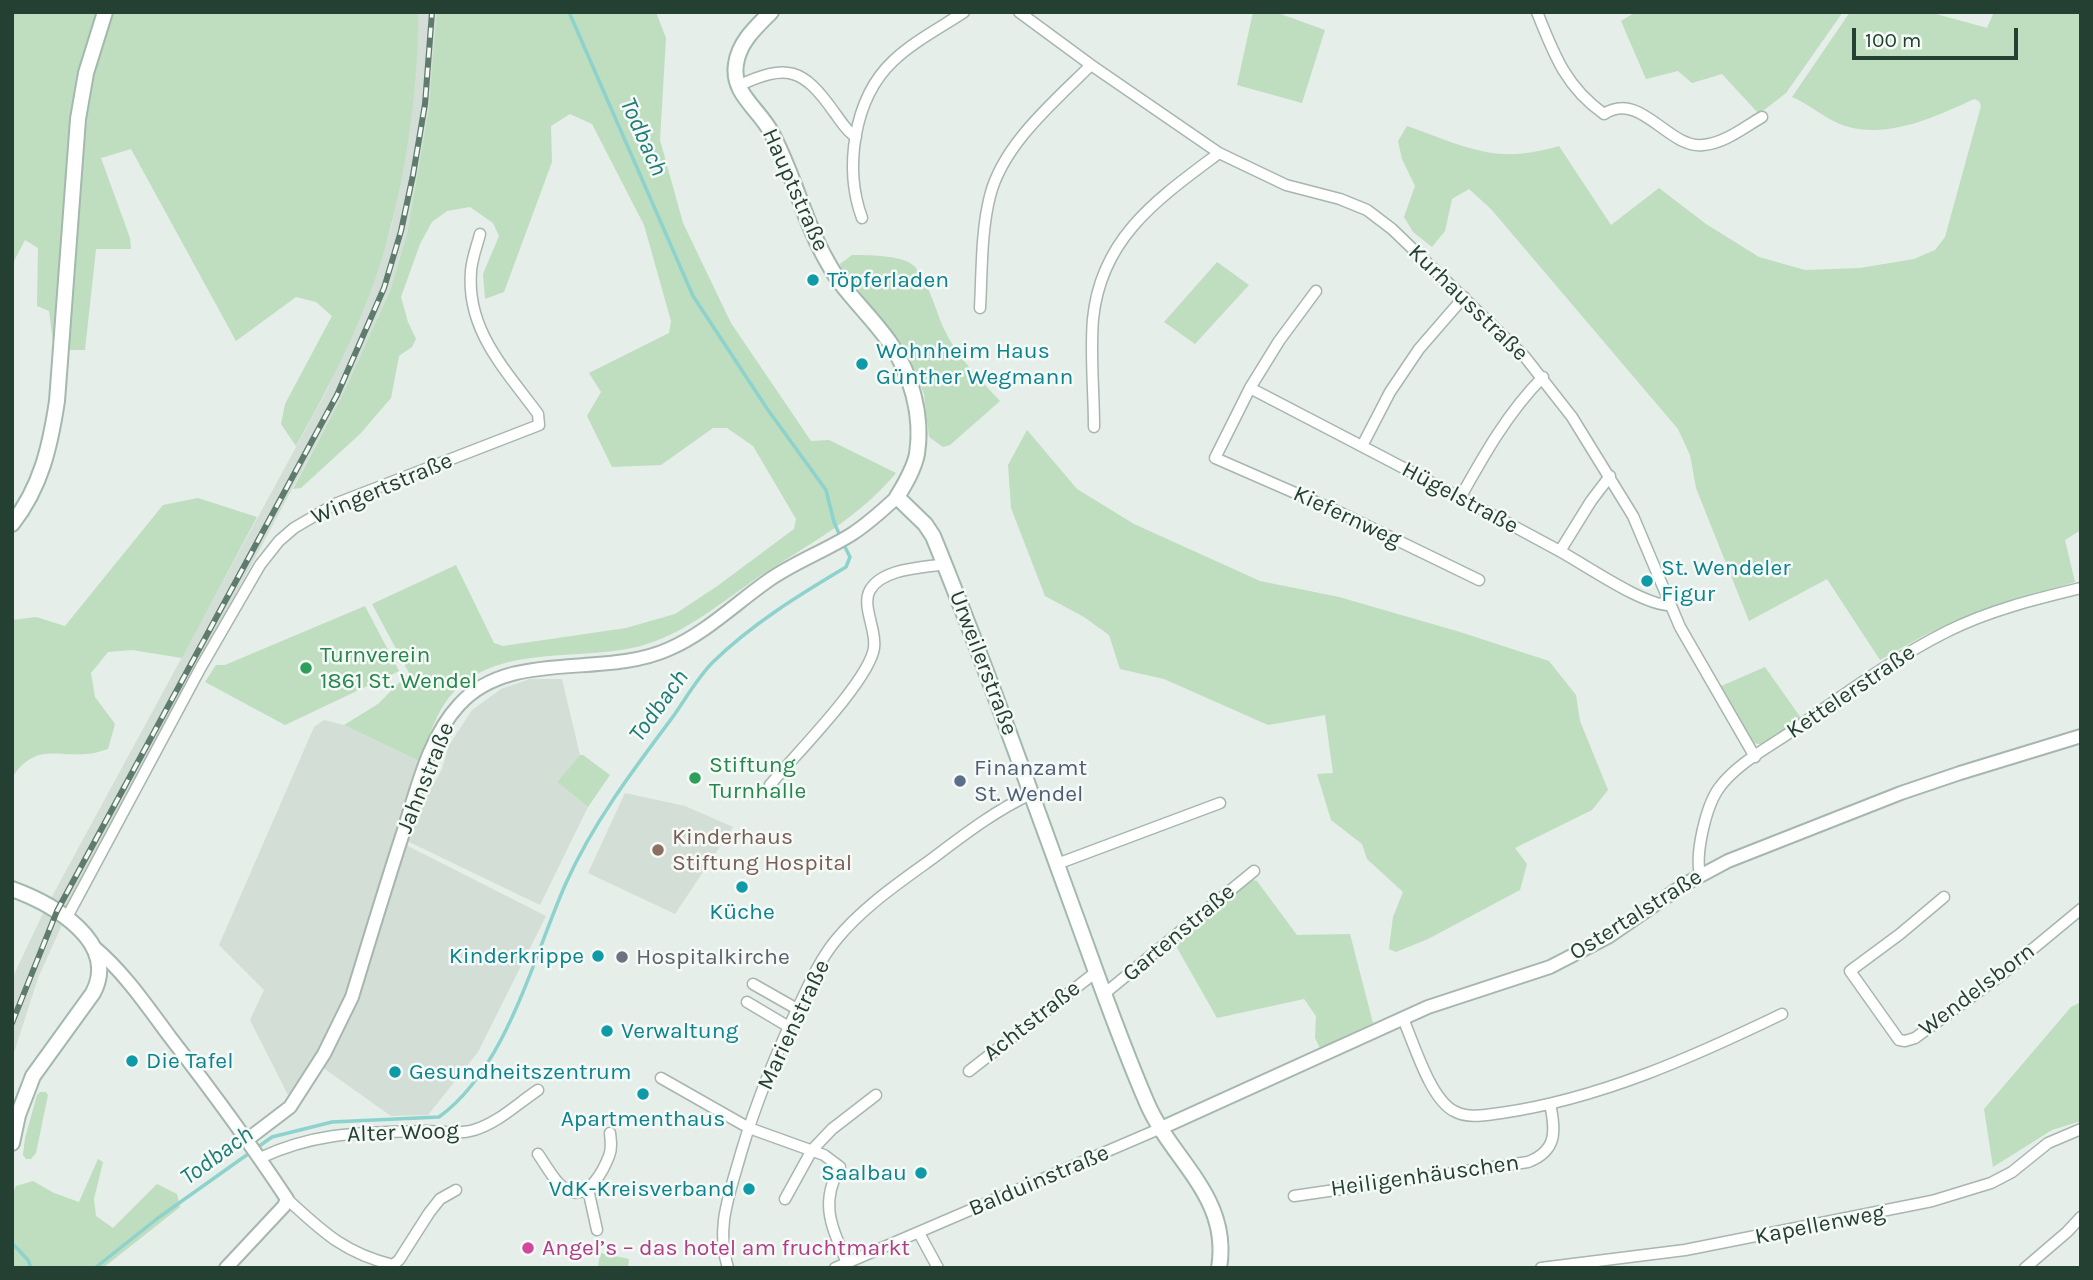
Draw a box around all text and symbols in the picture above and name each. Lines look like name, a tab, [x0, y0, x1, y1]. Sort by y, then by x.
scale bar	[1855, 14, 2021, 58]
text: 100 m	[1865, 28, 1922, 52]
water label: Todbach	[613, 93, 673, 181]
street label: Hauptstraße	[756, 124, 834, 256]
street label: Kurhausstraße	[1402, 239, 1534, 367]
place label: Töpferladen	[827, 266, 949, 294]
marker: Töpferladen	[805, 272, 821, 288]
place label: Wohnheim Haus Günther Wegmann	[876, 337, 1073, 391]
marker: Wohnheim Haus Günther Wegmann	[854, 356, 870, 372]
street label: Wingertstraße	[307, 447, 457, 531]
street label: Hügelstraße	[1397, 456, 1523, 540]
street label: Kiefernweg	[1289, 480, 1405, 554]
place label: St. Wendeler Figur	[1661, 554, 1791, 608]
marker: St. Wendeler Figur	[1639, 573, 1655, 589]
street label: Urweilerstraße	[943, 587, 1023, 739]
street label: Kettelerstraße	[1781, 639, 1921, 745]
place label: Turnverein 1861 St. Wendel	[320, 641, 477, 695]
marker: Turnverein 1861 St. Wendel	[298, 660, 314, 676]
water label: Todbach	[623, 664, 695, 748]
street label: Jahnstraße	[391, 718, 461, 838]
place label: Stiftung Turnhalle	[709, 751, 806, 805]
place label: Finanzamt St. Wendel	[974, 754, 1087, 808]
marker: Stiftung Turnhalle	[687, 770, 703, 786]
marker: Finanzamt St. Wendel	[952, 773, 968, 789]
place label: Kinderhaus Stiftung Hospital	[672, 823, 852, 877]
marker: Kinderhaus Stiftung Hospital	[650, 842, 666, 858]
street label: Ostertalstraße	[1565, 863, 1707, 967]
street label: Gartenstraße	[1117, 878, 1241, 988]
marker: Küche	[734, 879, 750, 895]
place label: Küche	[709, 898, 775, 926]
street label: Wendelsborn	[1914, 937, 2040, 1043]
place label: Kinderkrippe	[449, 942, 584, 970]
place label: Hospitalkirche	[636, 943, 790, 971]
marker: Kinderkrippe	[590, 948, 606, 964]
marker: Hospitalkirche	[614, 949, 630, 965]
street label: Marienstraße	[752, 955, 836, 1095]
street label: Achtstraße	[978, 975, 1086, 1067]
place label: Verwaltung	[621, 1017, 739, 1045]
marker: Verwaltung	[599, 1023, 615, 1039]
place label: Die Tafel	[146, 1047, 234, 1075]
marker: Die Tafel	[124, 1053, 140, 1069]
place label: Gesundheitszentrum	[409, 1058, 631, 1086]
marker: Gesundheitszentrum	[387, 1064, 403, 1080]
marker: Apartmenthaus	[635, 1086, 651, 1102]
place label: Apartmenthaus	[561, 1105, 725, 1133]
street label: Alter Woog	[347, 1117, 459, 1149]
water label: Todbach	[175, 1120, 259, 1192]
street label: Balduinstraße	[965, 1139, 1113, 1223]
street label: Heiligenhäuschen	[1329, 1149, 1521, 1203]
place label: Saalbau	[821, 1159, 907, 1187]
marker: Saalbau	[913, 1165, 929, 1181]
place label: VdK-Kreisverband	[549, 1175, 735, 1203]
marker: VdK-Kreisverband	[741, 1181, 757, 1197]
street label: Kapellenweg	[1753, 1199, 1887, 1251]
place label: Angel’s – das hotel am fruchtmarkt	[542, 1234, 910, 1262]
marker: Angel’s – das hotel am fruchtmarkt	[520, 1240, 536, 1256]

